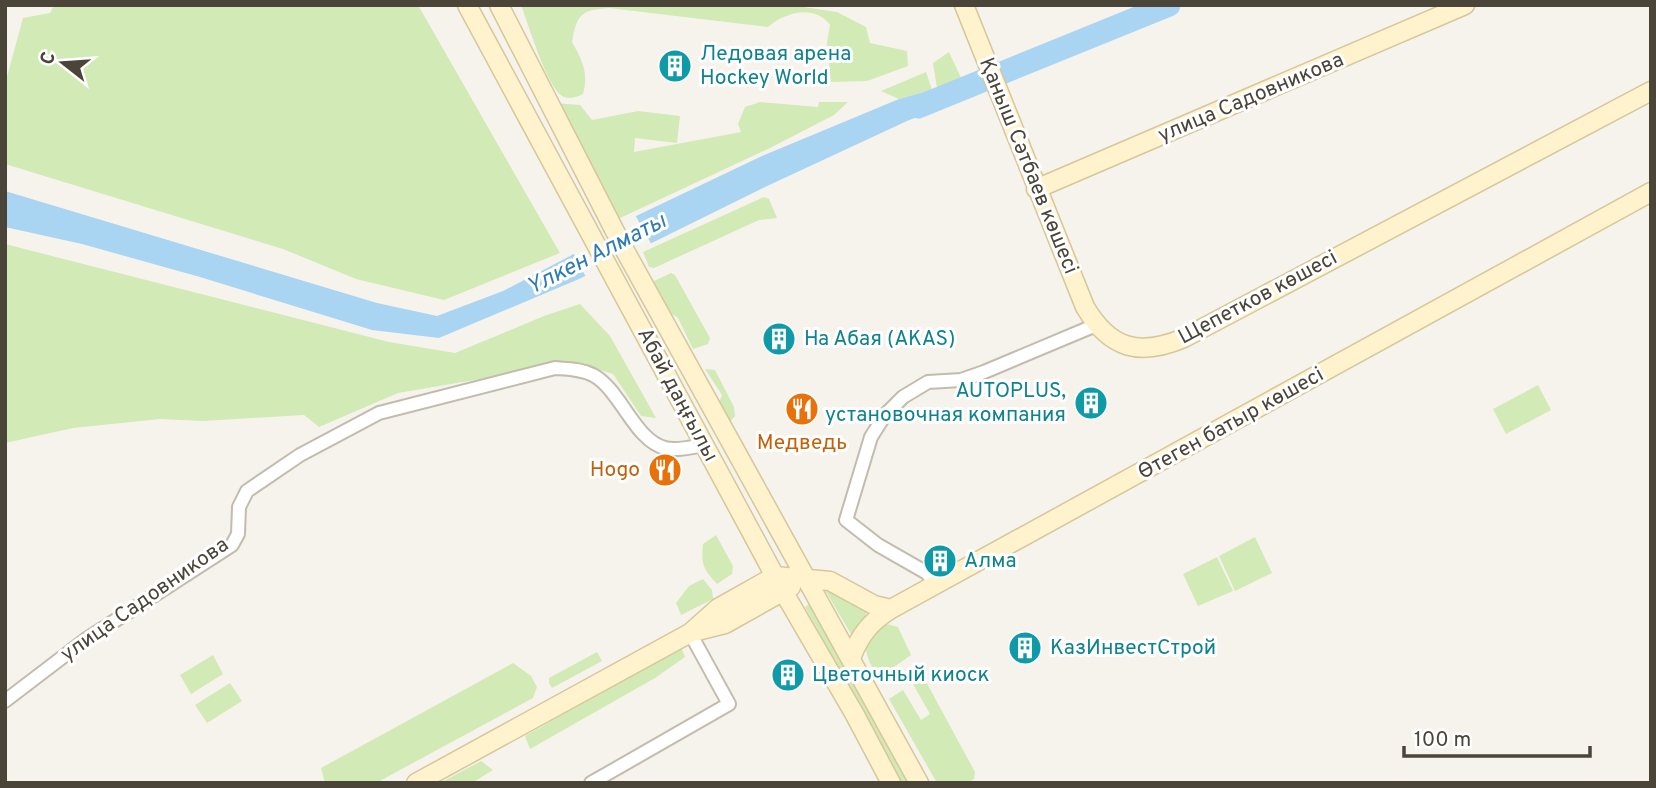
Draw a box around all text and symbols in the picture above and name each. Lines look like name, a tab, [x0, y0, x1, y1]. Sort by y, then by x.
north arrow	[28, 28, 98, 98]
place label: Ледовая арена Hockey World	[700, 41, 851, 92]
building icon: Ледовая арена Hockey World	[656, 47, 694, 85]
street label: улица Садовникова	[1154, 47, 1348, 149]
text: С	[35, 49, 62, 68]
street label: Қаныш Сәтбаев көшесі	[972, 54, 1084, 278]
water label: Үлкен Алматы	[523, 207, 672, 303]
street label: Щепетков көшесі	[1174, 245, 1342, 351]
building icon: На Абая (AKAS)	[760, 320, 798, 358]
street label: Абай даңғылы	[630, 323, 724, 467]
place label: На Абая (AKAS)	[804, 326, 955, 353]
street label: Өтеген батыр көшесі	[1133, 362, 1329, 486]
place label: AUTOPLUS, установочная компания	[825, 378, 1066, 429]
building icon: AUTOPLUS, установочная компания	[1072, 384, 1110, 422]
restaurant icon: Медведь	[783, 390, 821, 428]
place label: Медведь	[757, 430, 847, 457]
restaurant icon: Hogo	[646, 451, 684, 489]
place label: Hogo	[590, 457, 640, 484]
street label: улица Садовникова	[56, 532, 234, 668]
building icon: Алма	[921, 542, 959, 580]
place label: Алма	[964, 548, 1017, 575]
building icon: КазИнвестСтрой	[1006, 629, 1044, 667]
place label: КазИнвестСтрой	[1050, 635, 1216, 662]
building icon: Цветочный киоск	[769, 656, 807, 694]
place label: Цветочный киоск	[812, 662, 989, 689]
scale bar	[1404, 714, 1590, 758]
text: 100 m	[1414, 727, 1471, 754]

